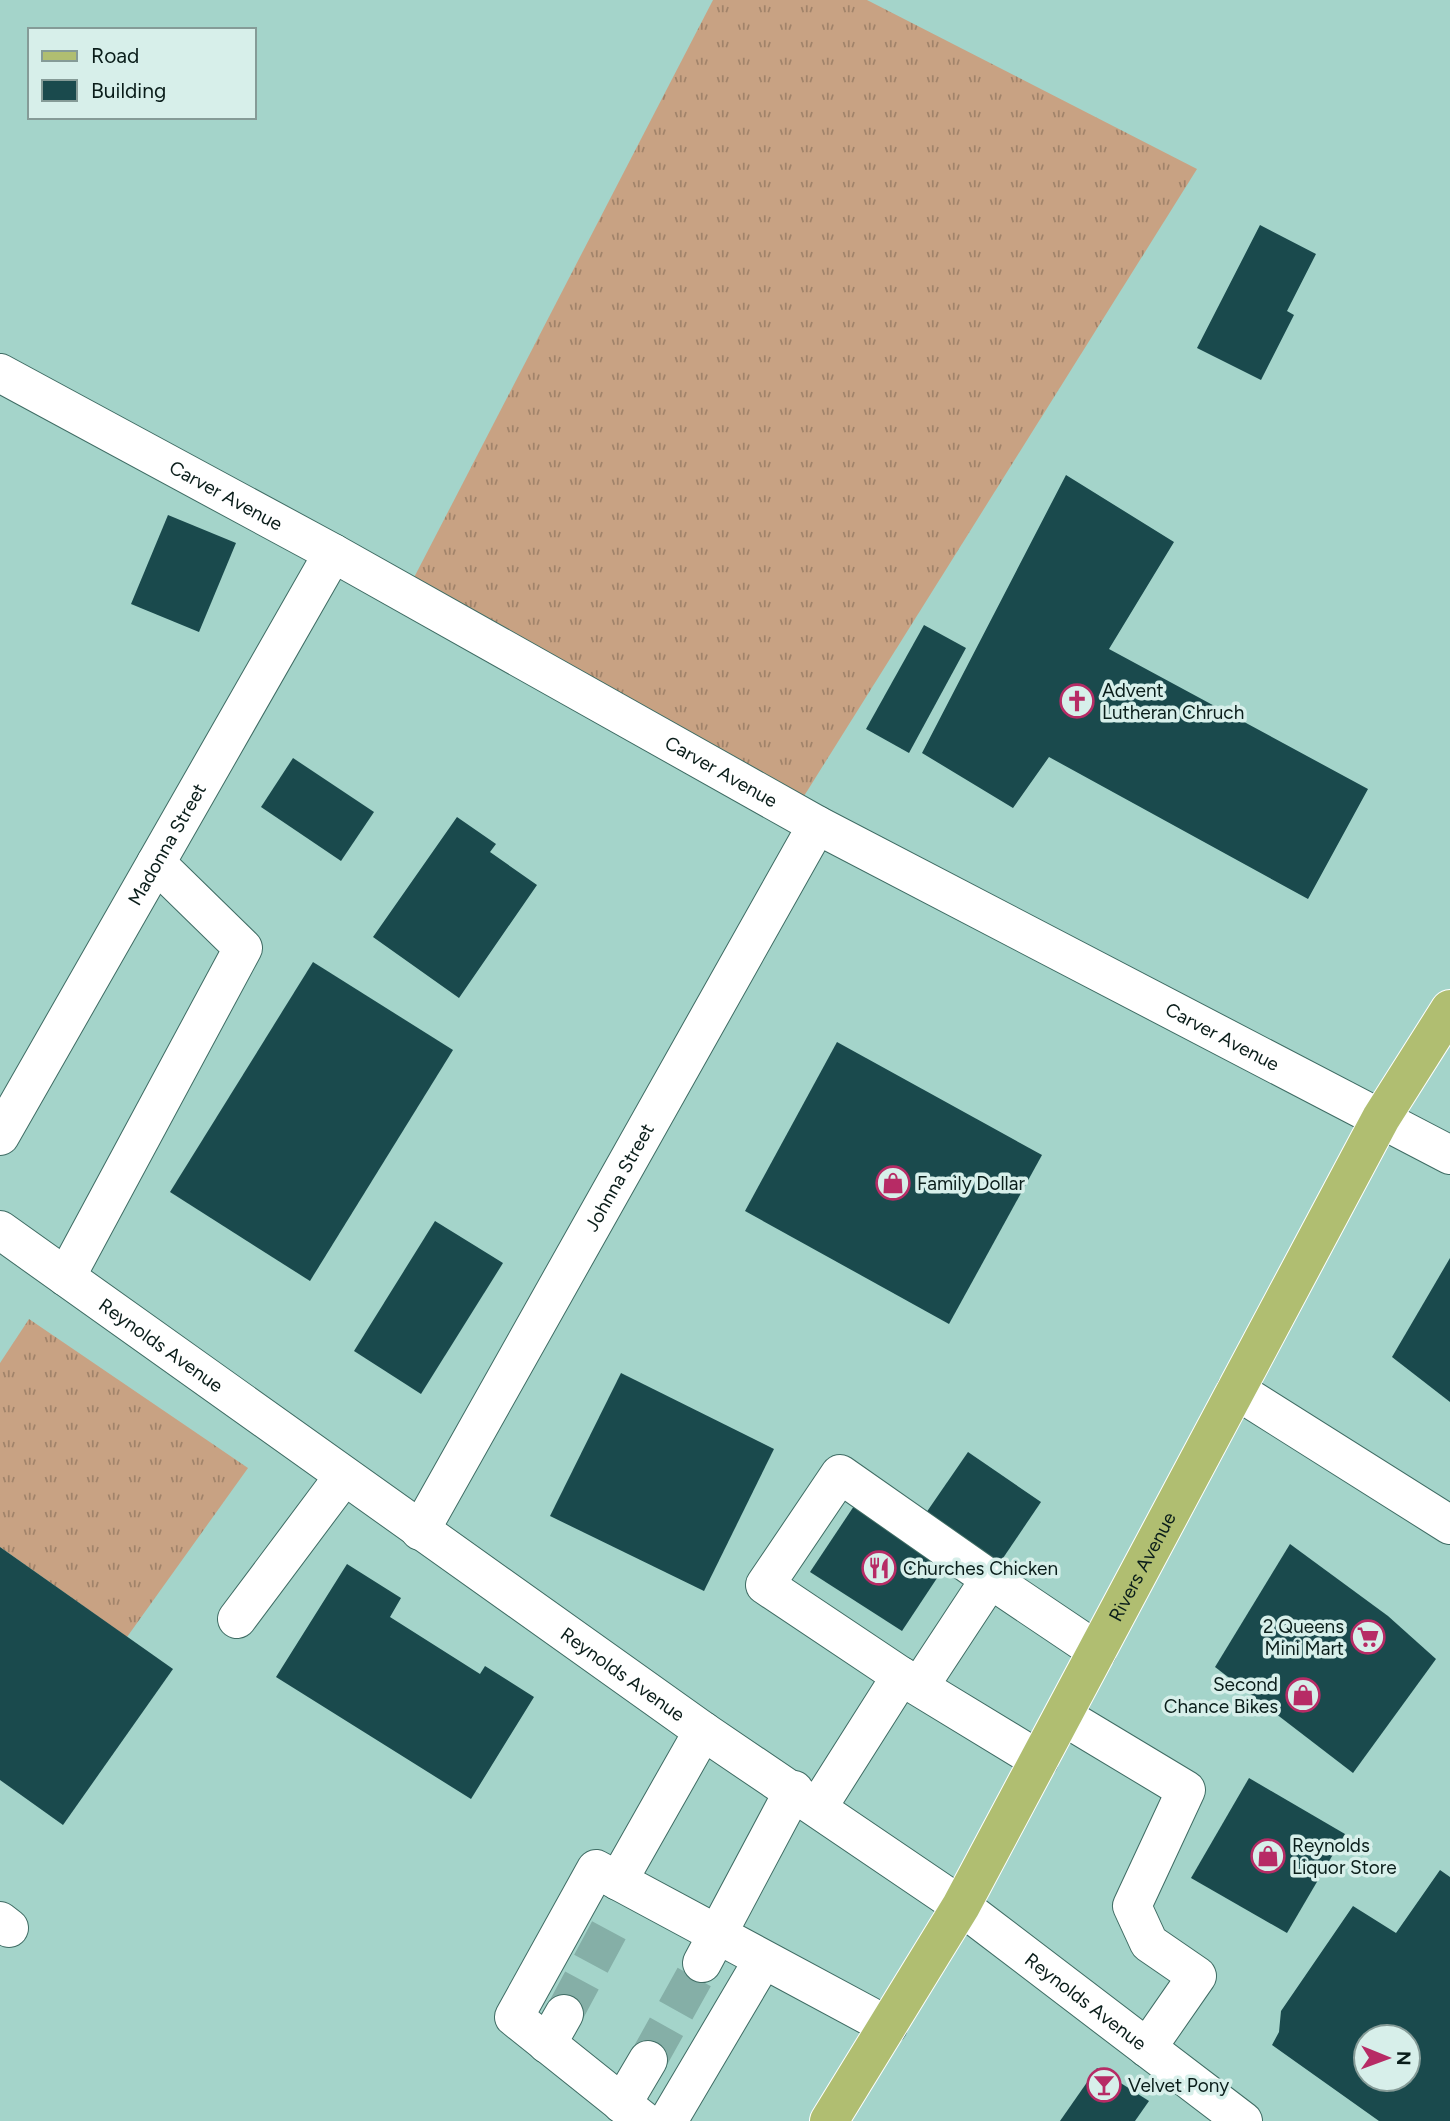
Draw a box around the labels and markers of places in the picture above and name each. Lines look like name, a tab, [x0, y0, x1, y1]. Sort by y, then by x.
place label: Advent Lutheran Chruch	[1102, 679, 1244, 724]
church icon: Advent Lutheran Chruch	[1058, 682, 1096, 720]
shop icon: Family Dollar	[874, 1164, 912, 1202]
place label: Family Dollar	[917, 1172, 1025, 1195]
restaurant icon: Churches Chicken	[860, 1549, 898, 1587]
place label: Churches Chicken	[903, 1557, 1058, 1580]
place label: 2 Queens Mini Mart	[1263, 1615, 1344, 1660]
supermarket icon: 2 Queens Mini Mart	[1349, 1618, 1387, 1656]
place label: Second Chance Bikes	[1164, 1673, 1278, 1718]
shop icon: Second Chance Bikes	[1284, 1676, 1322, 1714]
place label: Reynolds Liquor Store	[1292, 1834, 1397, 1879]
shop icon: Reynolds Liquor Store	[1249, 1837, 1287, 1875]
bar icon: Velvet Pony	[1085, 2066, 1123, 2104]
place label: Velvet Pony	[1128, 2074, 1229, 2097]

